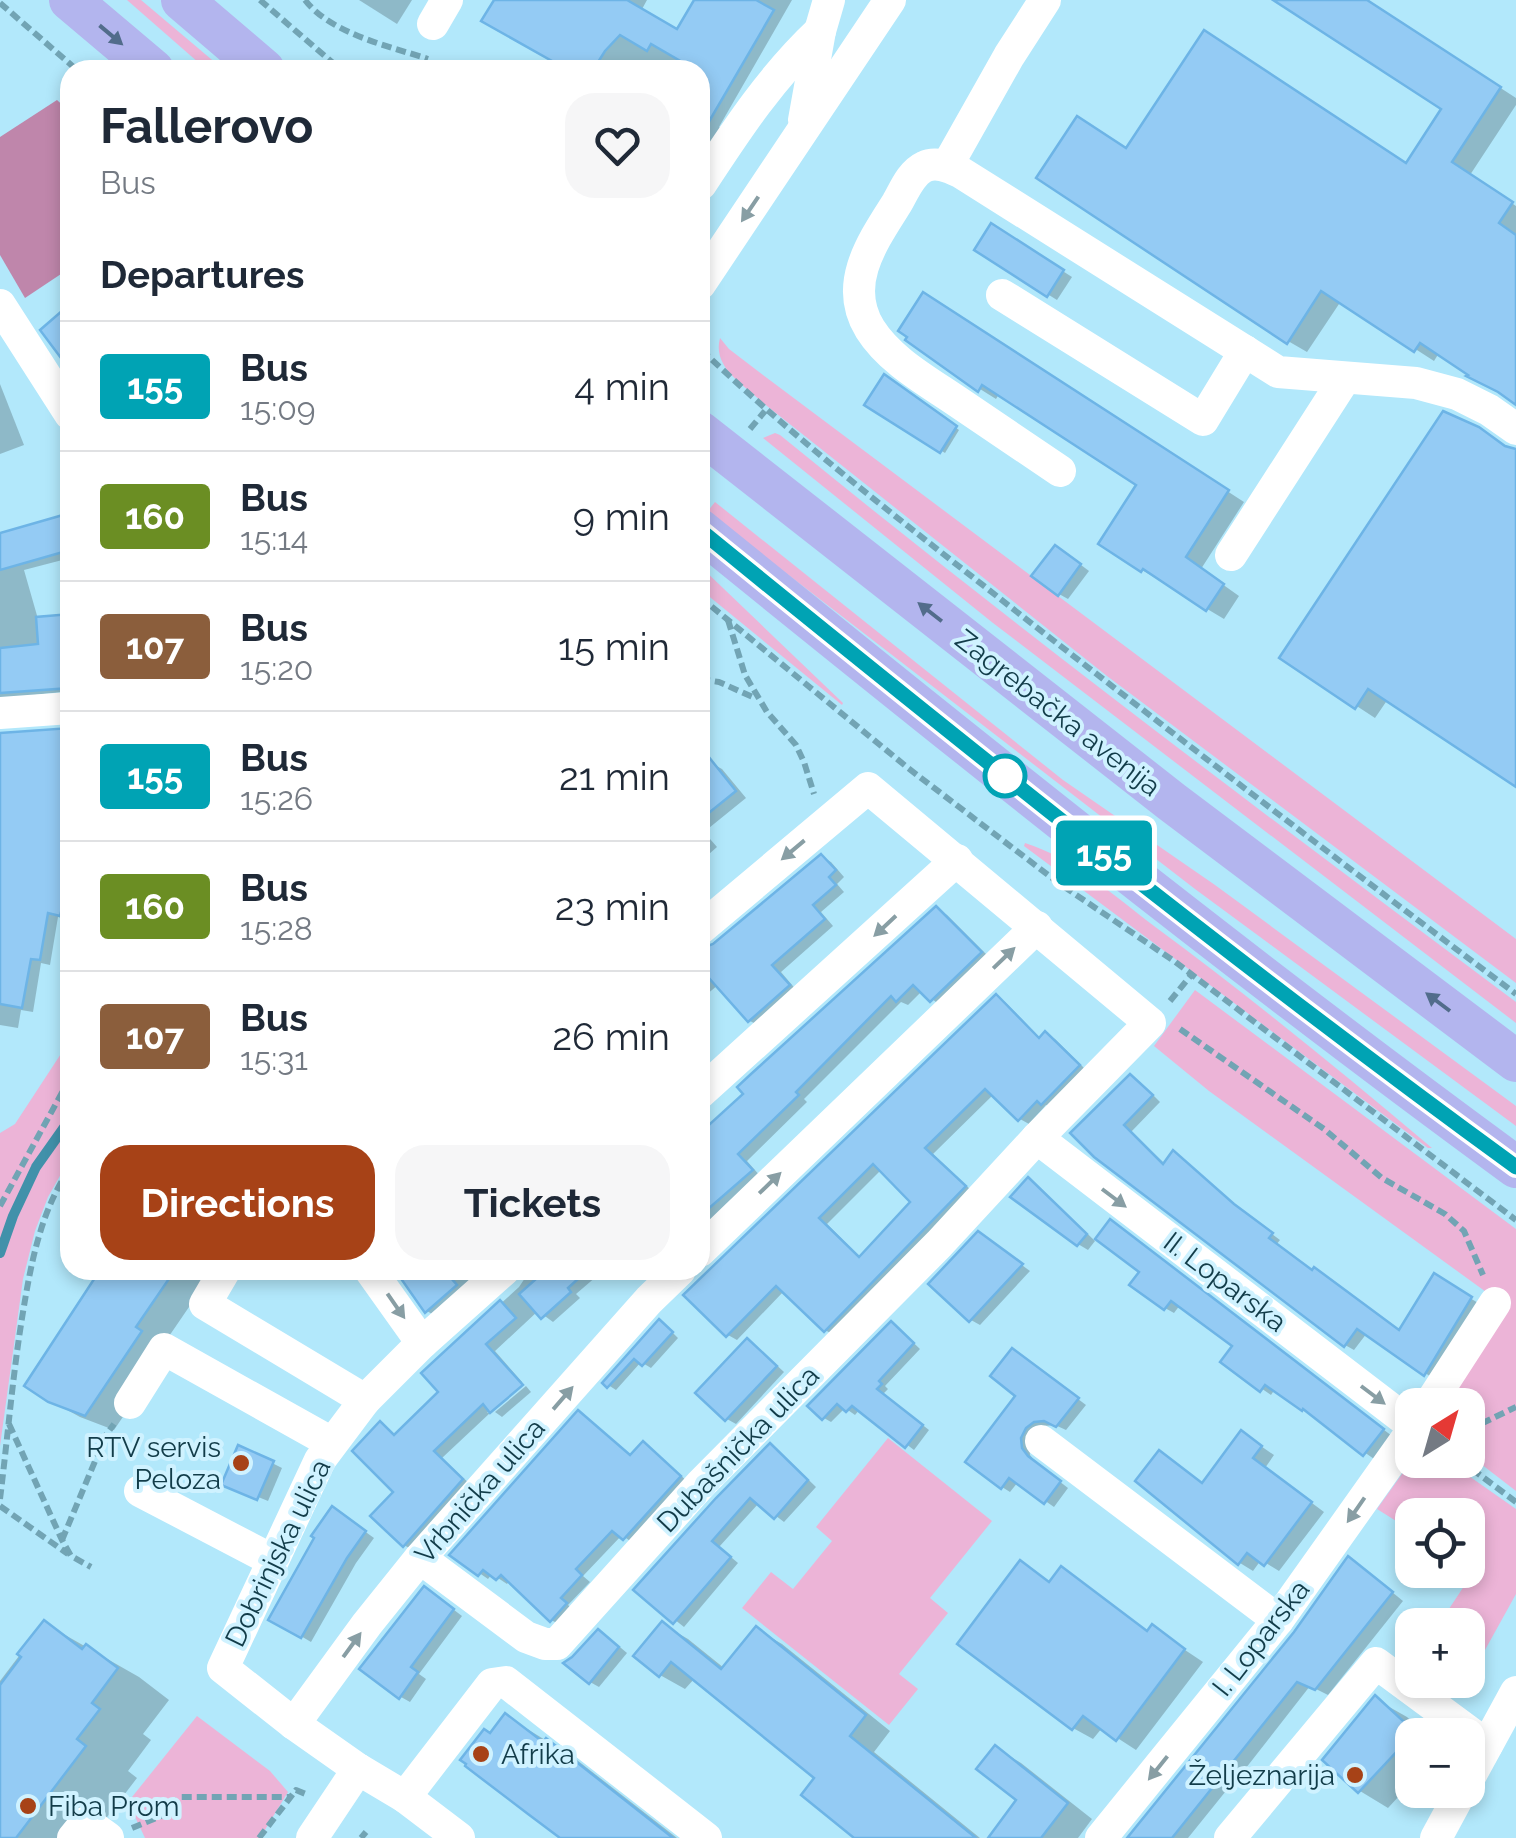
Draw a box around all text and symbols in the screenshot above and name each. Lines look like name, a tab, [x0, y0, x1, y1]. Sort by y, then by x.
one-way arrow	[99, 24, 124, 45]
button: heart	[565, 93, 670, 198]
text: Fallerovo	[100, 98, 313, 154]
text: Bus	[100, 164, 156, 201]
one-way arrow	[742, 196, 760, 223]
text: Departures	[100, 252, 305, 297]
text: Bus	[240, 345, 308, 390]
text: 4 min	[574, 364, 670, 409]
text: 155	[127, 366, 183, 407]
text: 15:09	[240, 390, 316, 427]
text: Bus	[240, 475, 308, 520]
text: 9 min	[573, 494, 670, 539]
text: 160	[125, 496, 185, 537]
text: 15:14	[240, 520, 308, 557]
one-way arrow	[917, 603, 943, 623]
text: Bus	[240, 605, 308, 650]
street label: Zagrebačka avenija	[949, 623, 1167, 803]
text: 15 min	[558, 624, 670, 669]
text: 107	[126, 626, 184, 667]
text: 15:20	[240, 650, 313, 687]
text: Bus	[240, 735, 308, 780]
text: 21 min	[559, 754, 670, 799]
unlabelled marker	[984, 755, 1026, 797]
text: 155	[127, 756, 183, 797]
text: 15:26	[240, 780, 313, 817]
line badge: 155	[1046, 820, 1162, 886]
text: 155	[1076, 833, 1132, 874]
one-way arrow	[780, 839, 805, 860]
text: Bus	[240, 865, 308, 910]
text: 23 min	[555, 884, 670, 929]
text: 160	[125, 886, 185, 927]
text: 15:28	[240, 910, 313, 947]
one-way arrow	[873, 914, 897, 937]
one-way arrow	[992, 947, 1016, 970]
one-way arrow	[1425, 993, 1451, 1013]
text: Bus	[240, 995, 308, 1040]
text: 26 min	[552, 1014, 670, 1059]
text: 107	[126, 1016, 184, 1057]
text: 15:31	[240, 1040, 308, 1077]
button: Directions	[100, 1145, 375, 1260]
button: Tickets	[395, 1145, 670, 1260]
one-way arrow	[758, 1172, 782, 1195]
one-way arrow	[1101, 1187, 1127, 1207]
street label: II. Loparska	[1157, 1225, 1293, 1339]
one-way arrow	[386, 1293, 405, 1320]
street label: Dubašnička ulica	[650, 1359, 826, 1539]
one-way arrow	[1360, 1384, 1386, 1404]
one-way arrow	[551, 1386, 573, 1411]
north arrow	[1395, 1388, 1485, 1478]
map controls	[1395, 1388, 1485, 1808]
street label: Vrbnička ulica	[408, 1412, 552, 1570]
place label: RTV servis Peloza	[86, 1431, 221, 1496]
marker: RTV servis Peloza	[230, 1452, 252, 1474]
street label: Dobrinjska ulica	[218, 1454, 338, 1652]
one-way arrow	[1347, 1497, 1366, 1524]
button: locate	[1395, 1498, 1485, 1588]
street label: I. Loparska	[1206, 1573, 1316, 1703]
button: +	[1395, 1608, 1485, 1698]
one-way arrow	[341, 1632, 361, 1658]
button: −	[1395, 1718, 1485, 1808]
place label: Afrika	[501, 1738, 575, 1771]
marker: Afrika	[470, 1743, 492, 1765]
one-way arrow	[1148, 1755, 1169, 1781]
place label: Željeznarija	[1188, 1759, 1335, 1792]
marker: Željeznarija	[1344, 1764, 1366, 1786]
place label: Fiba Prom	[48, 1790, 179, 1823]
marker: Fiba Prom	[17, 1795, 39, 1817]

